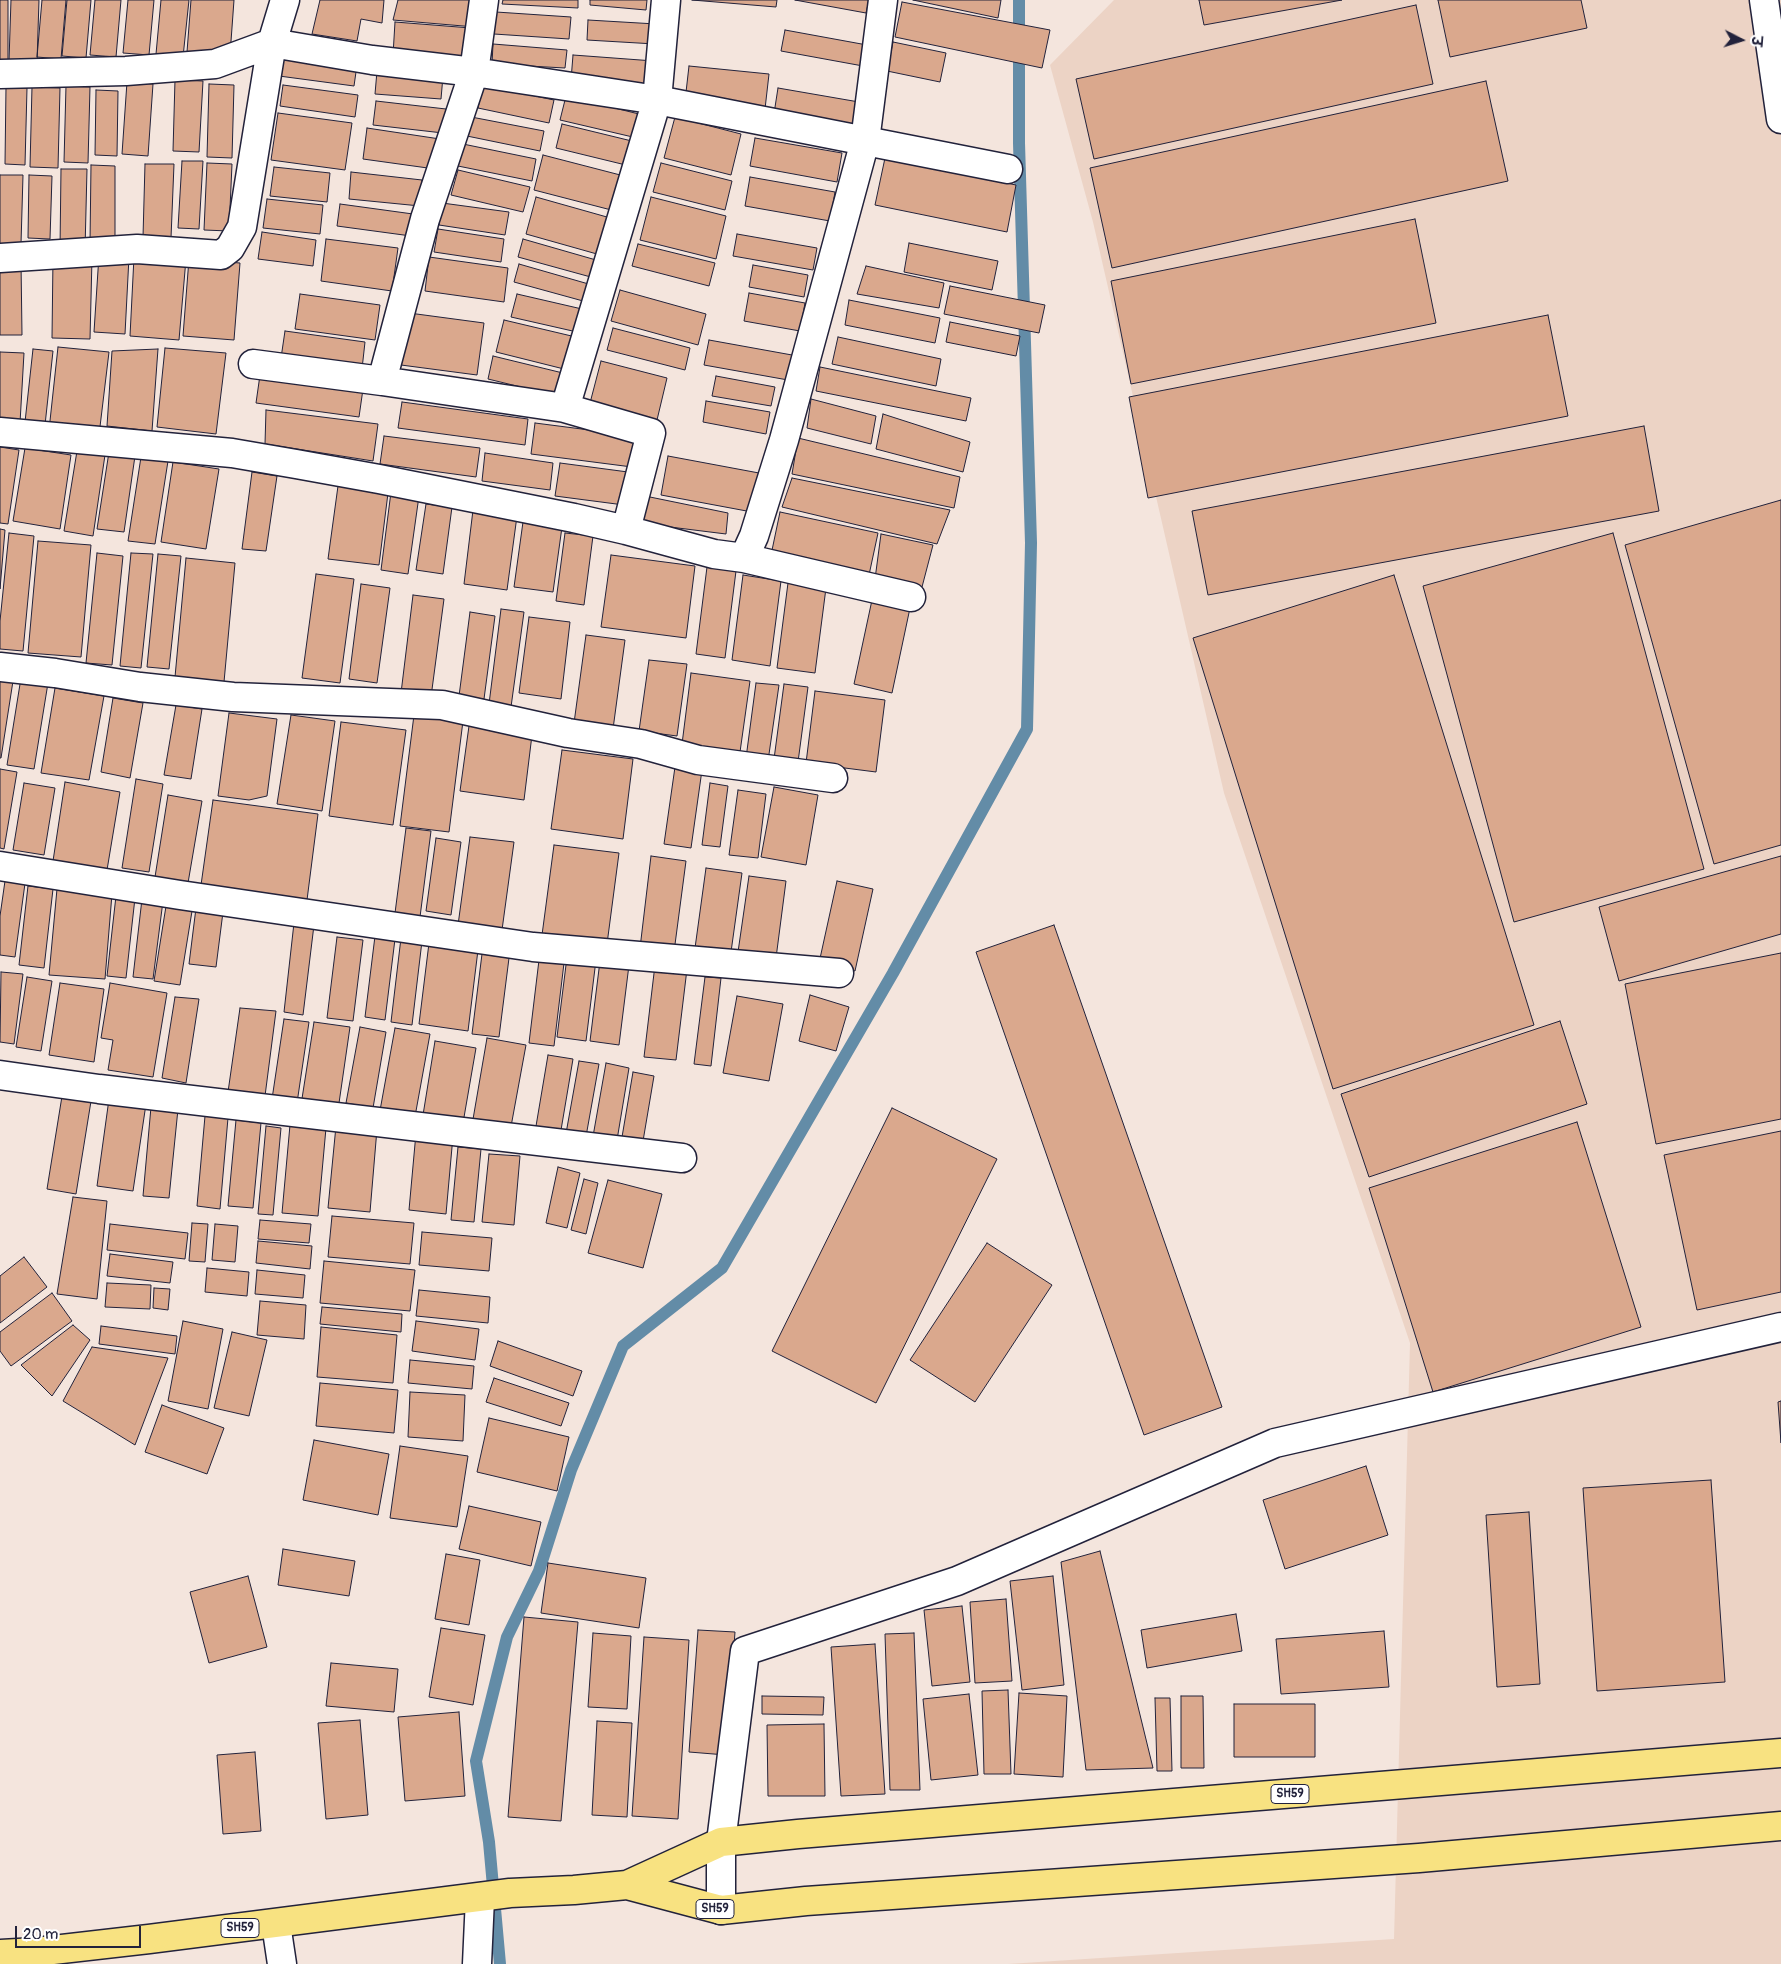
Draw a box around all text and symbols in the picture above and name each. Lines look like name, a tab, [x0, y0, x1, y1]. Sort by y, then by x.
north arrow	[1716, 15, 1766, 65]
text: उ	[1748, 36, 1765, 47]
road number: SH59	[1271, 1785, 1309, 1804]
road number: SH59	[696, 1900, 734, 1918]
scale bar	[18, 1916, 144, 1948]
road number: SH59	[221, 1919, 259, 1938]
text: 20 m	[23, 1925, 58, 1944]

